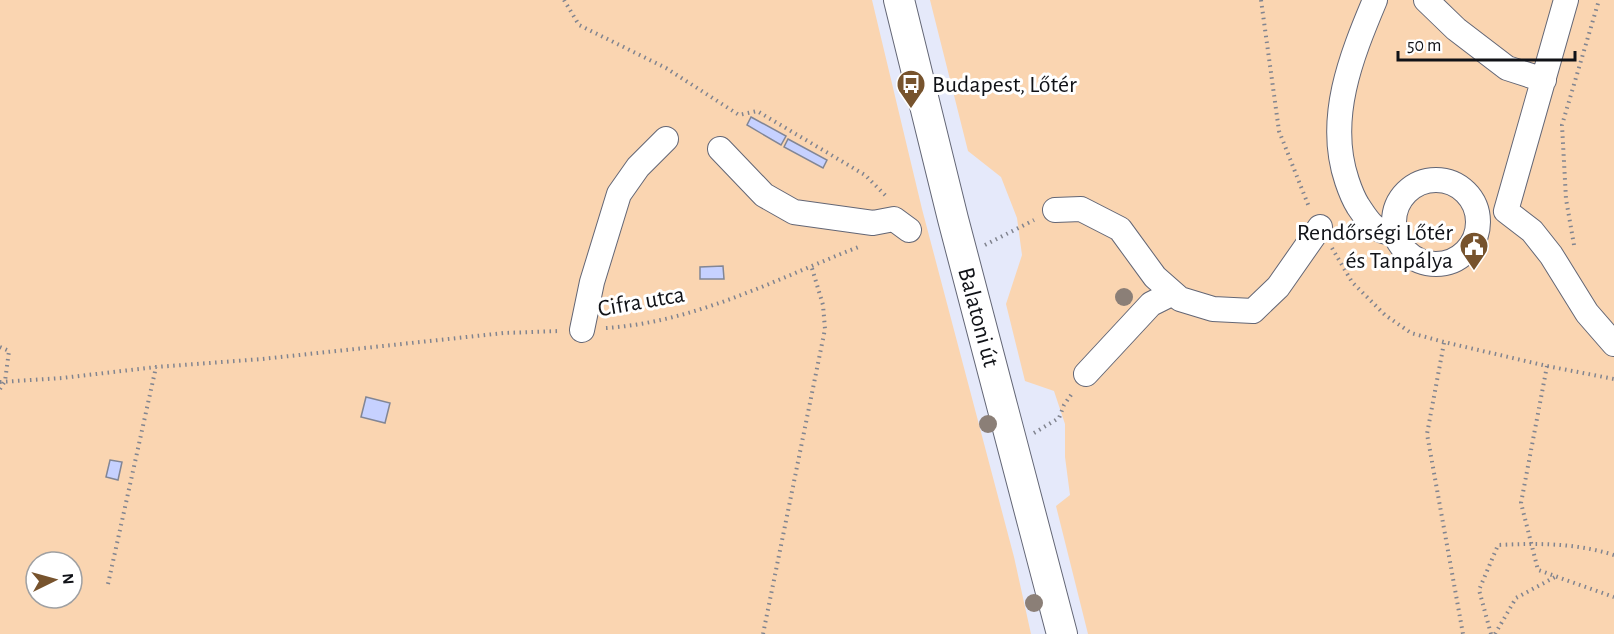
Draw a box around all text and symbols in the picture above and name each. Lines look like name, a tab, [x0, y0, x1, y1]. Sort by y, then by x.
scale bar	[1398, 24, 1575, 62]
text: 50 m	[1407, 37, 1441, 55]
bus stop icon: Budapest, Lőtér	[895, 68, 927, 110]
place label: Budapest, Lőtér	[932, 73, 1077, 97]
place label: Rendőrségi Lőtér és Tanpálya	[1297, 221, 1453, 273]
public building icon: Rendőrségi Lőtér és Tanpálya	[1458, 230, 1490, 272]
street label: Balatoni út	[953, 265, 1003, 370]
street label: Cifra utca	[596, 283, 686, 321]
north arrow	[24, 550, 84, 610]
text: N	[59, 573, 76, 585]

